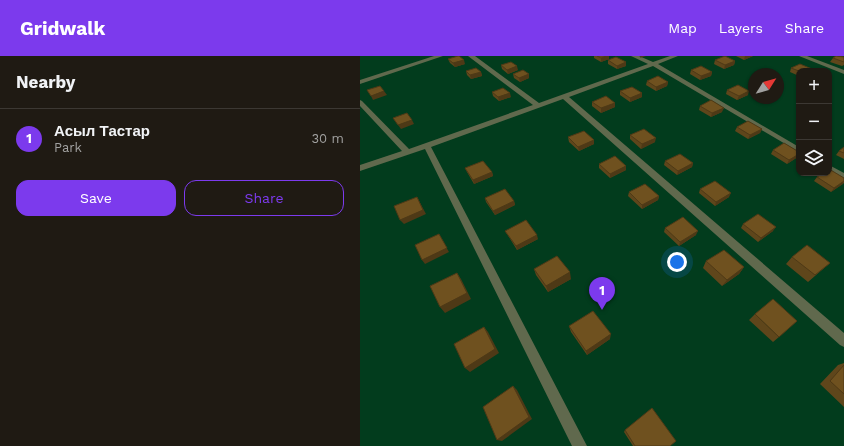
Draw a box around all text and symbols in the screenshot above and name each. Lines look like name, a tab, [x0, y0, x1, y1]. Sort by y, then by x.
text: Gridwalk	[20, 17, 105, 40]
text: Map	[668, 20, 697, 36]
text: Layers	[719, 20, 763, 36]
text: Share	[785, 20, 824, 36]
north arrow	[748, 68, 784, 104]
map controls	[796, 68, 832, 176]
button: +	[796, 68, 832, 104]
text: Nearby	[16, 72, 75, 92]
button: −	[796, 104, 832, 140]
text: Асыл Тастар	[54, 122, 150, 140]
text: 1	[26, 131, 32, 146]
text: 30 m	[312, 131, 344, 146]
text: Park	[54, 140, 82, 155]
button: layers	[796, 140, 832, 176]
button: Save	[16, 180, 176, 216]
button: Share	[184, 180, 344, 216]
your location	[667, 252, 687, 272]
pin: 1	[589, 277, 615, 310]

